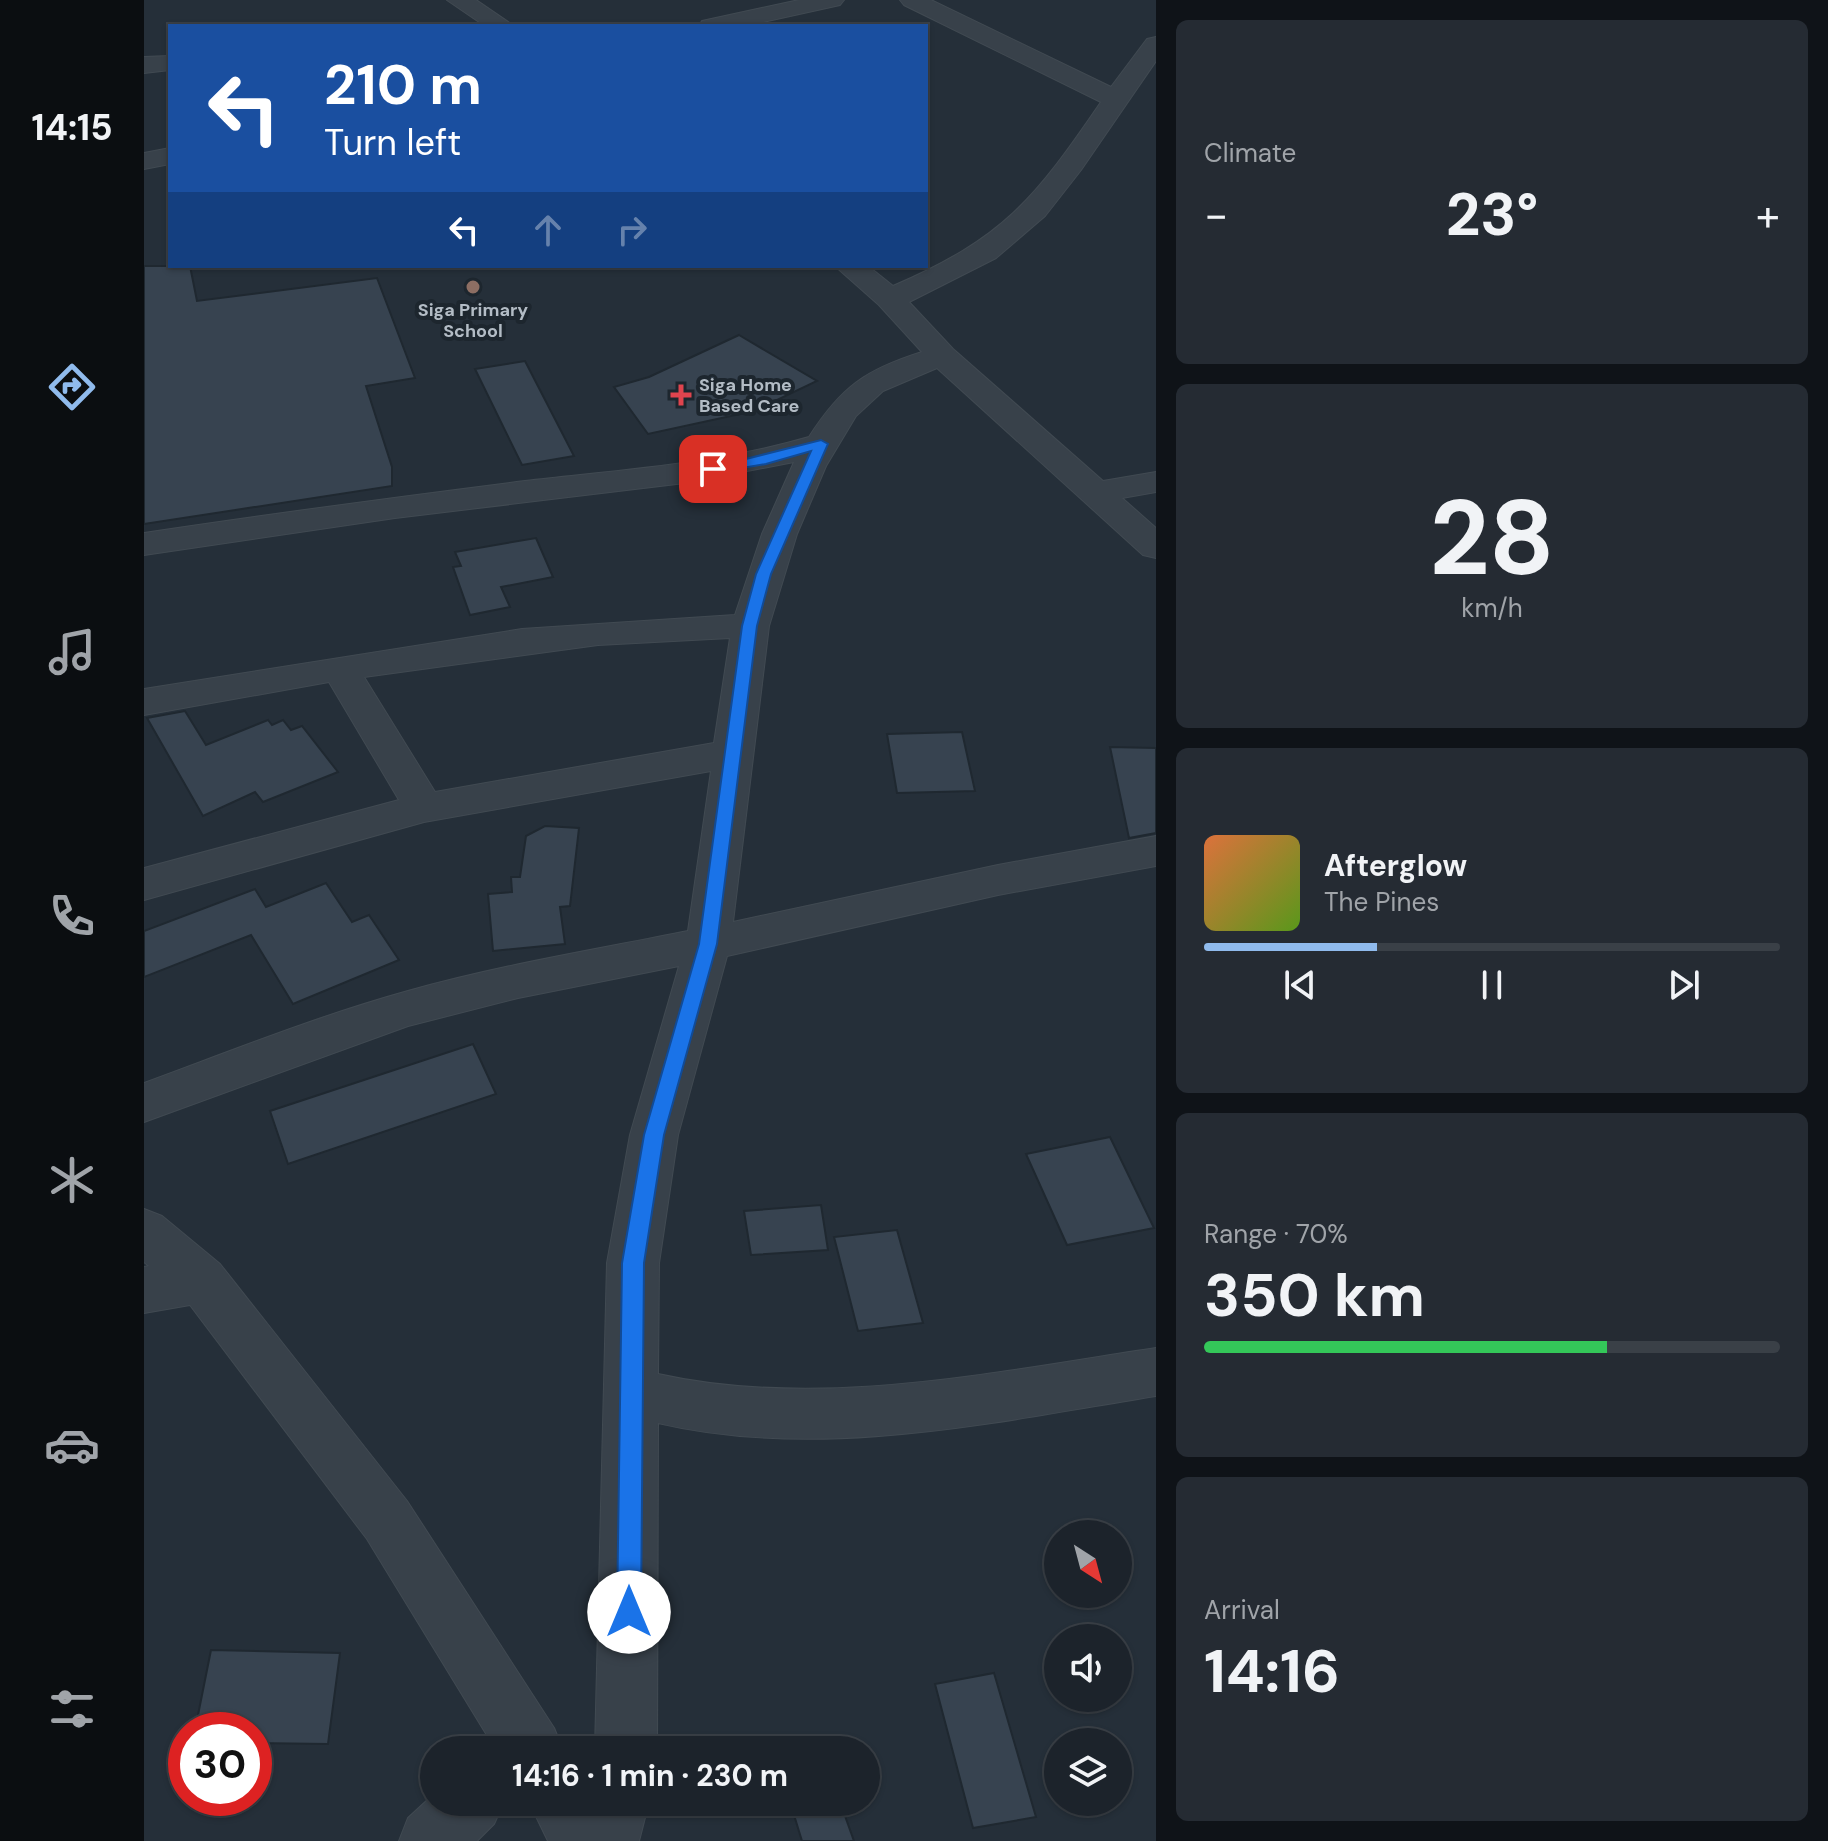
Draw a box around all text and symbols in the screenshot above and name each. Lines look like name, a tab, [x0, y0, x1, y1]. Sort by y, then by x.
text: 210 m	[324, 48, 482, 121]
icon: left	[192, 56, 296, 160]
text: 14:15	[31, 104, 113, 151]
text: Turn left	[324, 119, 461, 166]
text: Climate	[1204, 136, 1296, 170]
text: 23°	[1446, 175, 1538, 254]
text: −	[1204, 186, 1228, 244]
text: +	[1756, 186, 1780, 244]
icon: left	[442, 208, 486, 252]
icon: ahead	[526, 208, 570, 252]
icon: right	[610, 208, 654, 252]
marker: Siga Primary School	[464, 278, 482, 296]
place label: Siga Primary School	[418, 298, 528, 343]
icon: directions	[44, 359, 100, 415]
place label: Siga Home Based Care	[699, 373, 800, 418]
marker: Siga Home Based Care	[670, 384, 692, 406]
pin	[679, 435, 747, 503]
icon: arrive	[691, 447, 735, 491]
text: 28	[1429, 471, 1555, 606]
text: km/h	[1461, 591, 1523, 625]
icon: music	[44, 624, 100, 680]
text: Afterglow	[1324, 846, 1467, 885]
text: The Pines	[1324, 885, 1439, 919]
icon: phone	[44, 888, 100, 944]
icon: previous	[1278, 963, 1322, 1007]
icon: pause	[1470, 963, 1514, 1007]
icon: next	[1662, 963, 1706, 1007]
icon: climate	[44, 1152, 100, 1208]
text: Range · 70%	[1204, 1217, 1348, 1251]
text: 350 km	[1204, 1256, 1425, 1335]
icon: car	[44, 1417, 100, 1473]
north arrow	[1044, 1520, 1132, 1608]
map controls	[1044, 1520, 1132, 1816]
position arrow	[587, 1570, 671, 1654]
text: Arrival	[1204, 1593, 1280, 1627]
button: sound	[1044, 1624, 1132, 1712]
text: 14:16	[1204, 1632, 1340, 1711]
icon: filters	[44, 1681, 100, 1737]
speed limit sign: 30	[168, 1712, 272, 1816]
button: layers	[1044, 1728, 1132, 1816]
text: 14:16 · 1 min · 230 m	[512, 1756, 788, 1795]

